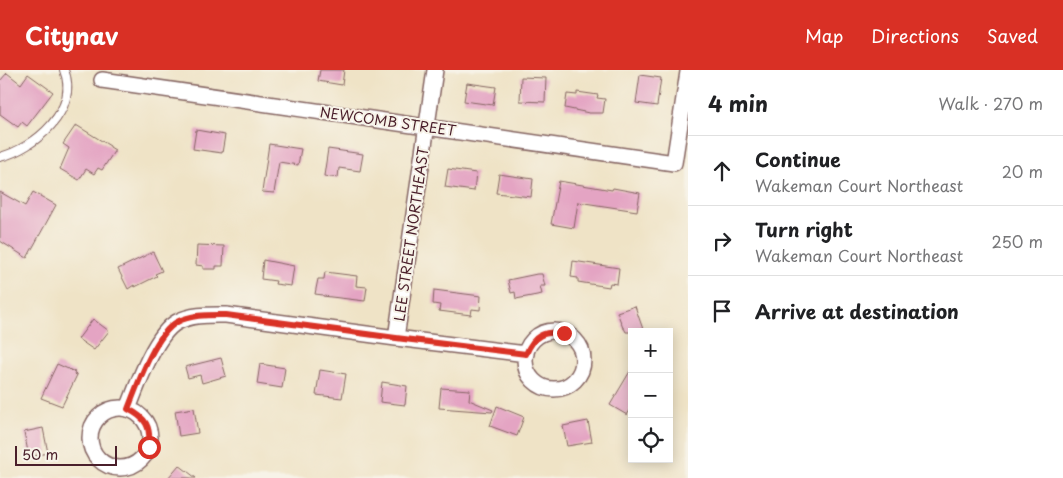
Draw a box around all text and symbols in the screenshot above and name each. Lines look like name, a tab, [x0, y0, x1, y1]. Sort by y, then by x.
text: Citynav	[25, 17, 118, 53]
text: Map	[805, 22, 843, 49]
text: Directions	[871, 22, 959, 49]
text: Saved	[987, 22, 1038, 49]
text: 4 min	[708, 87, 768, 119]
text: Walk · 270 m	[939, 91, 1043, 115]
street label: NEWCOMB STREET	[319, 101, 458, 141]
street label: LEE STREET NORTHEAST	[388, 145, 434, 323]
text: Continue	[755, 145, 841, 173]
icon: ahead	[708, 157, 736, 185]
text: 20 m	[1002, 159, 1043, 183]
text: Wakeman Court Northeast	[755, 173, 963, 197]
text: Turn right	[755, 215, 853, 243]
icon: right	[708, 227, 736, 255]
text: 250 m	[992, 229, 1043, 253]
text: Wakeman Court Northeast	[755, 243, 963, 267]
icon: arrive	[708, 297, 736, 325]
text: Arrive at destination	[755, 297, 959, 325]
route end	[553, 322, 576, 345]
map controls	[628, 328, 673, 463]
button: +	[628, 328, 673, 373]
button: −	[628, 373, 673, 418]
button: locate	[628, 418, 673, 463]
route start	[138, 436, 161, 459]
scale bar	[15, 443, 118, 466]
text: 50 m	[22, 444, 58, 465]

